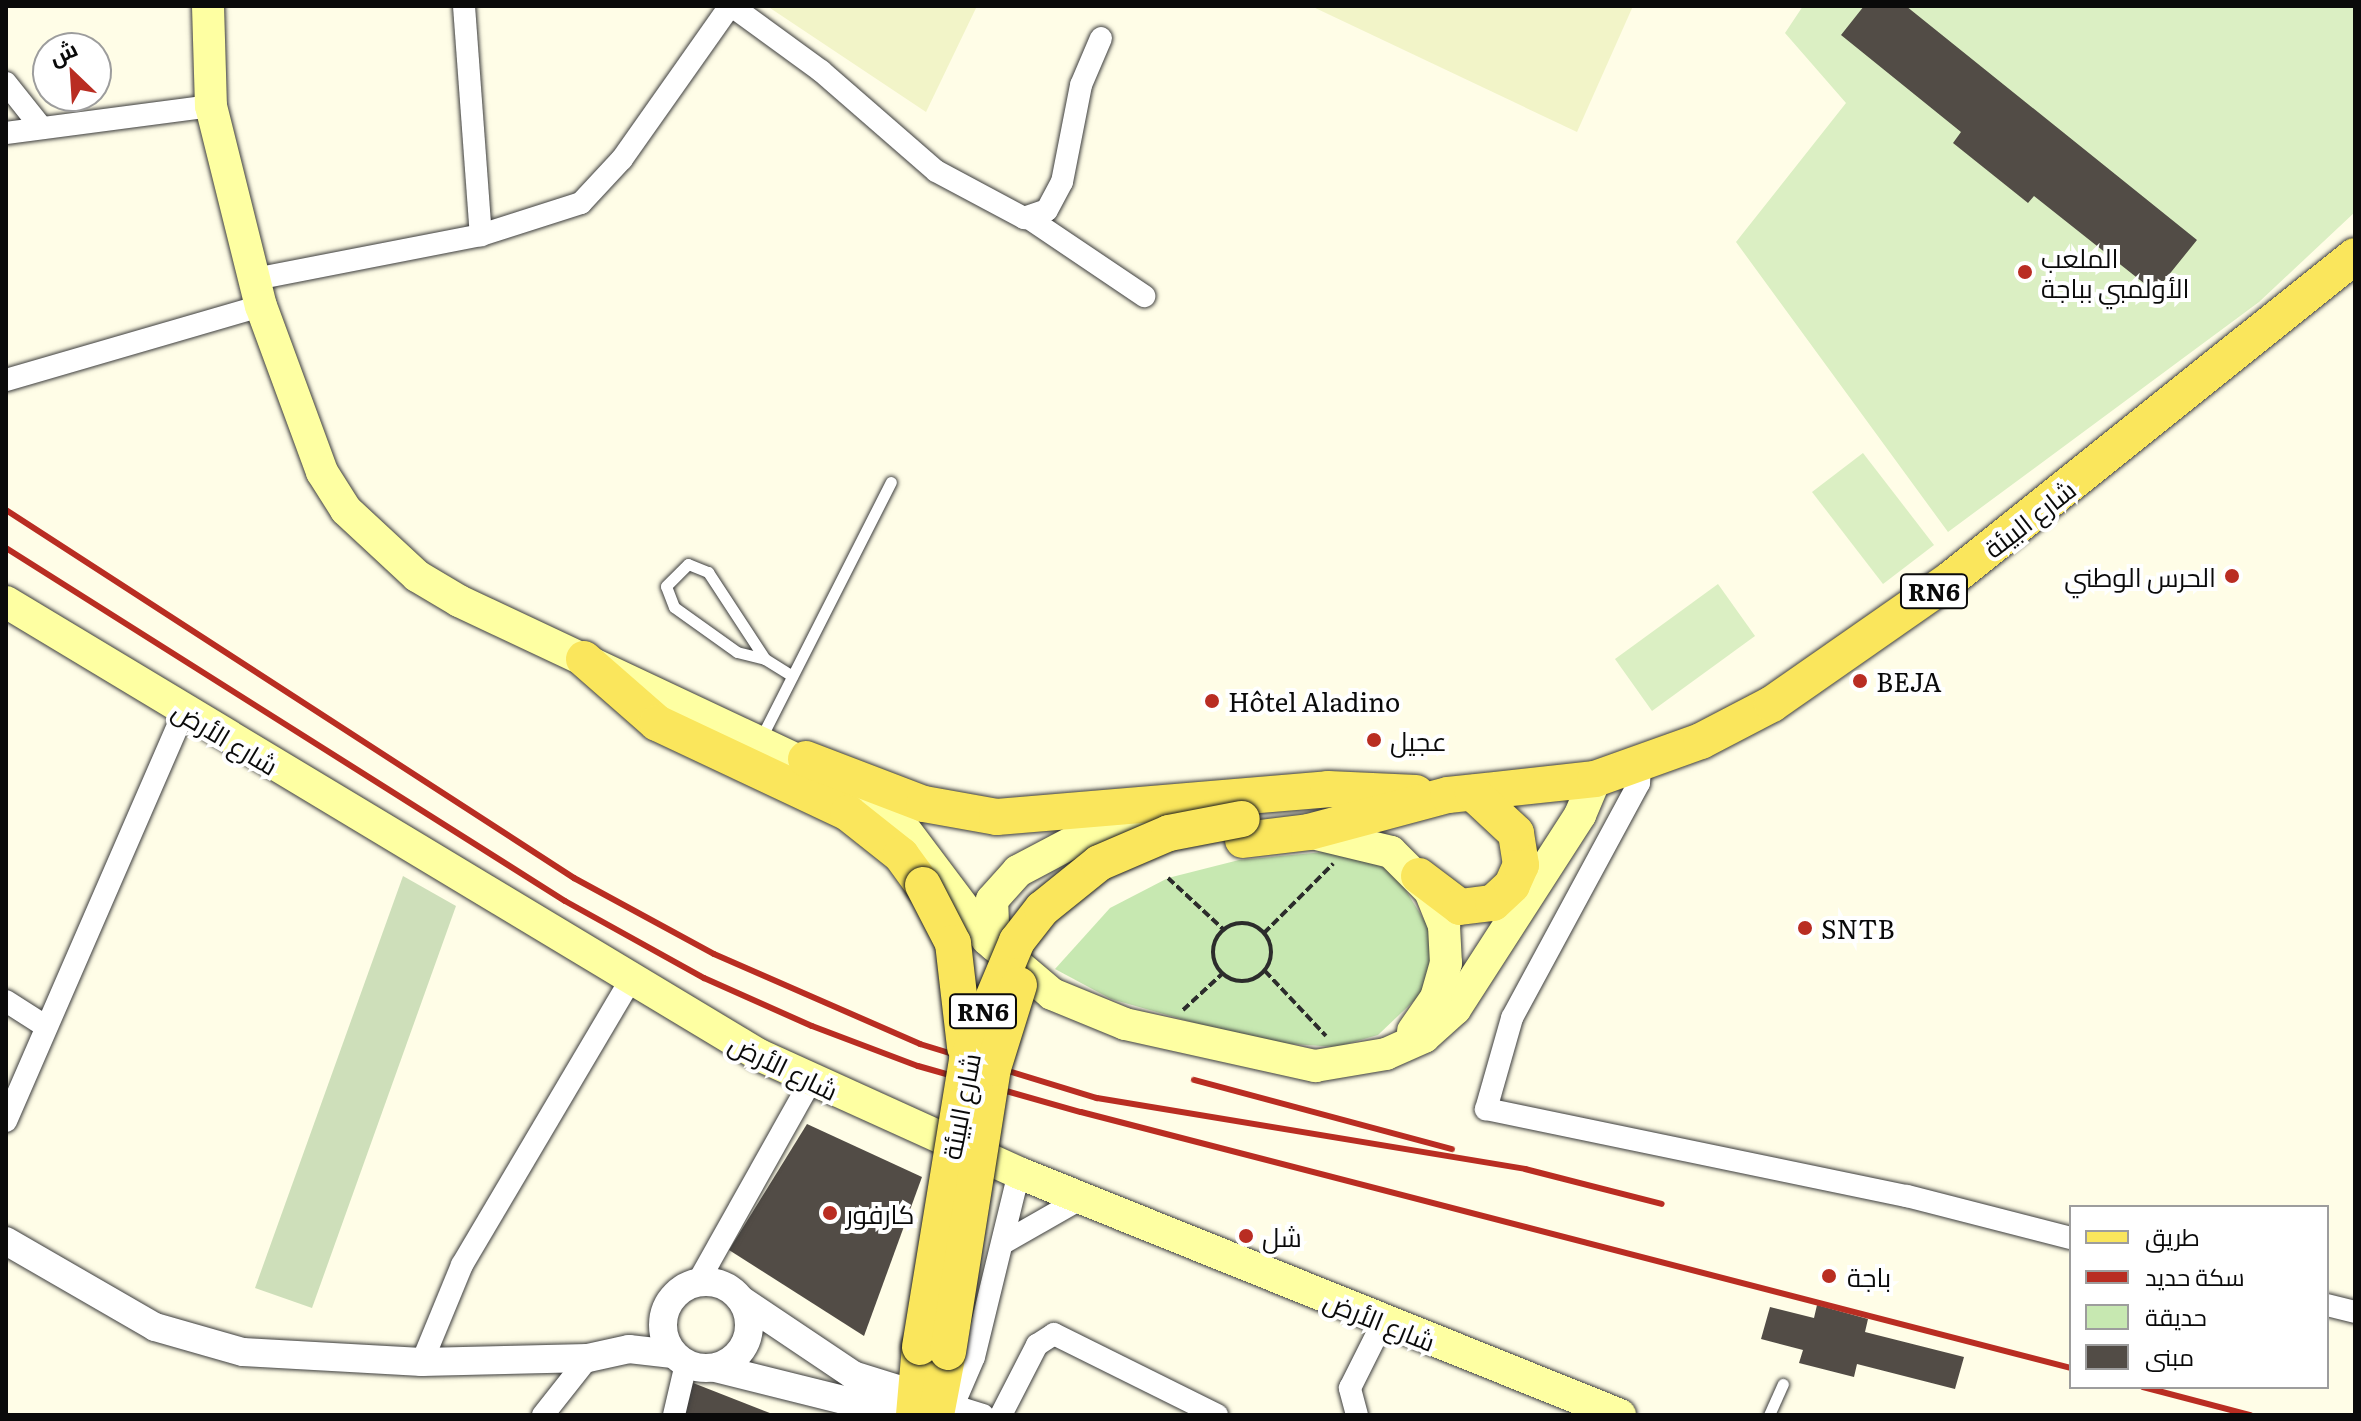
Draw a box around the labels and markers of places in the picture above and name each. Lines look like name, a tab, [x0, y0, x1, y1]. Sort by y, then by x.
place label: الملعب الأولمبي بباجة	[2041, 241, 2189, 302]
marker: الملعب الأولمبي بباجة	[2016, 263, 2034, 281]
place label: الحرس الوطني	[2064, 560, 2216, 592]
marker: الحرس الوطني	[2223, 567, 2241, 585]
place label: BEJA	[1876, 665, 1941, 697]
marker: BEJA	[1851, 672, 1869, 690]
place label: Hôtel Aladino	[1228, 685, 1400, 717]
marker: Hôtel Aladino	[1203, 692, 1221, 710]
place label: عجيل	[1390, 724, 1447, 756]
marker: عجيل	[1365, 731, 1383, 749]
place label: SNTB	[1821, 912, 1895, 944]
marker: SNTB	[1796, 919, 1814, 937]
place label: كارفور	[846, 1197, 914, 1229]
marker: كارفور	[821, 1204, 839, 1222]
place label: شل	[1262, 1220, 1302, 1252]
marker: شل	[1237, 1227, 1255, 1245]
place label: باجة	[1847, 1260, 1891, 1292]
marker: باجة	[1818, 1265, 1840, 1287]

